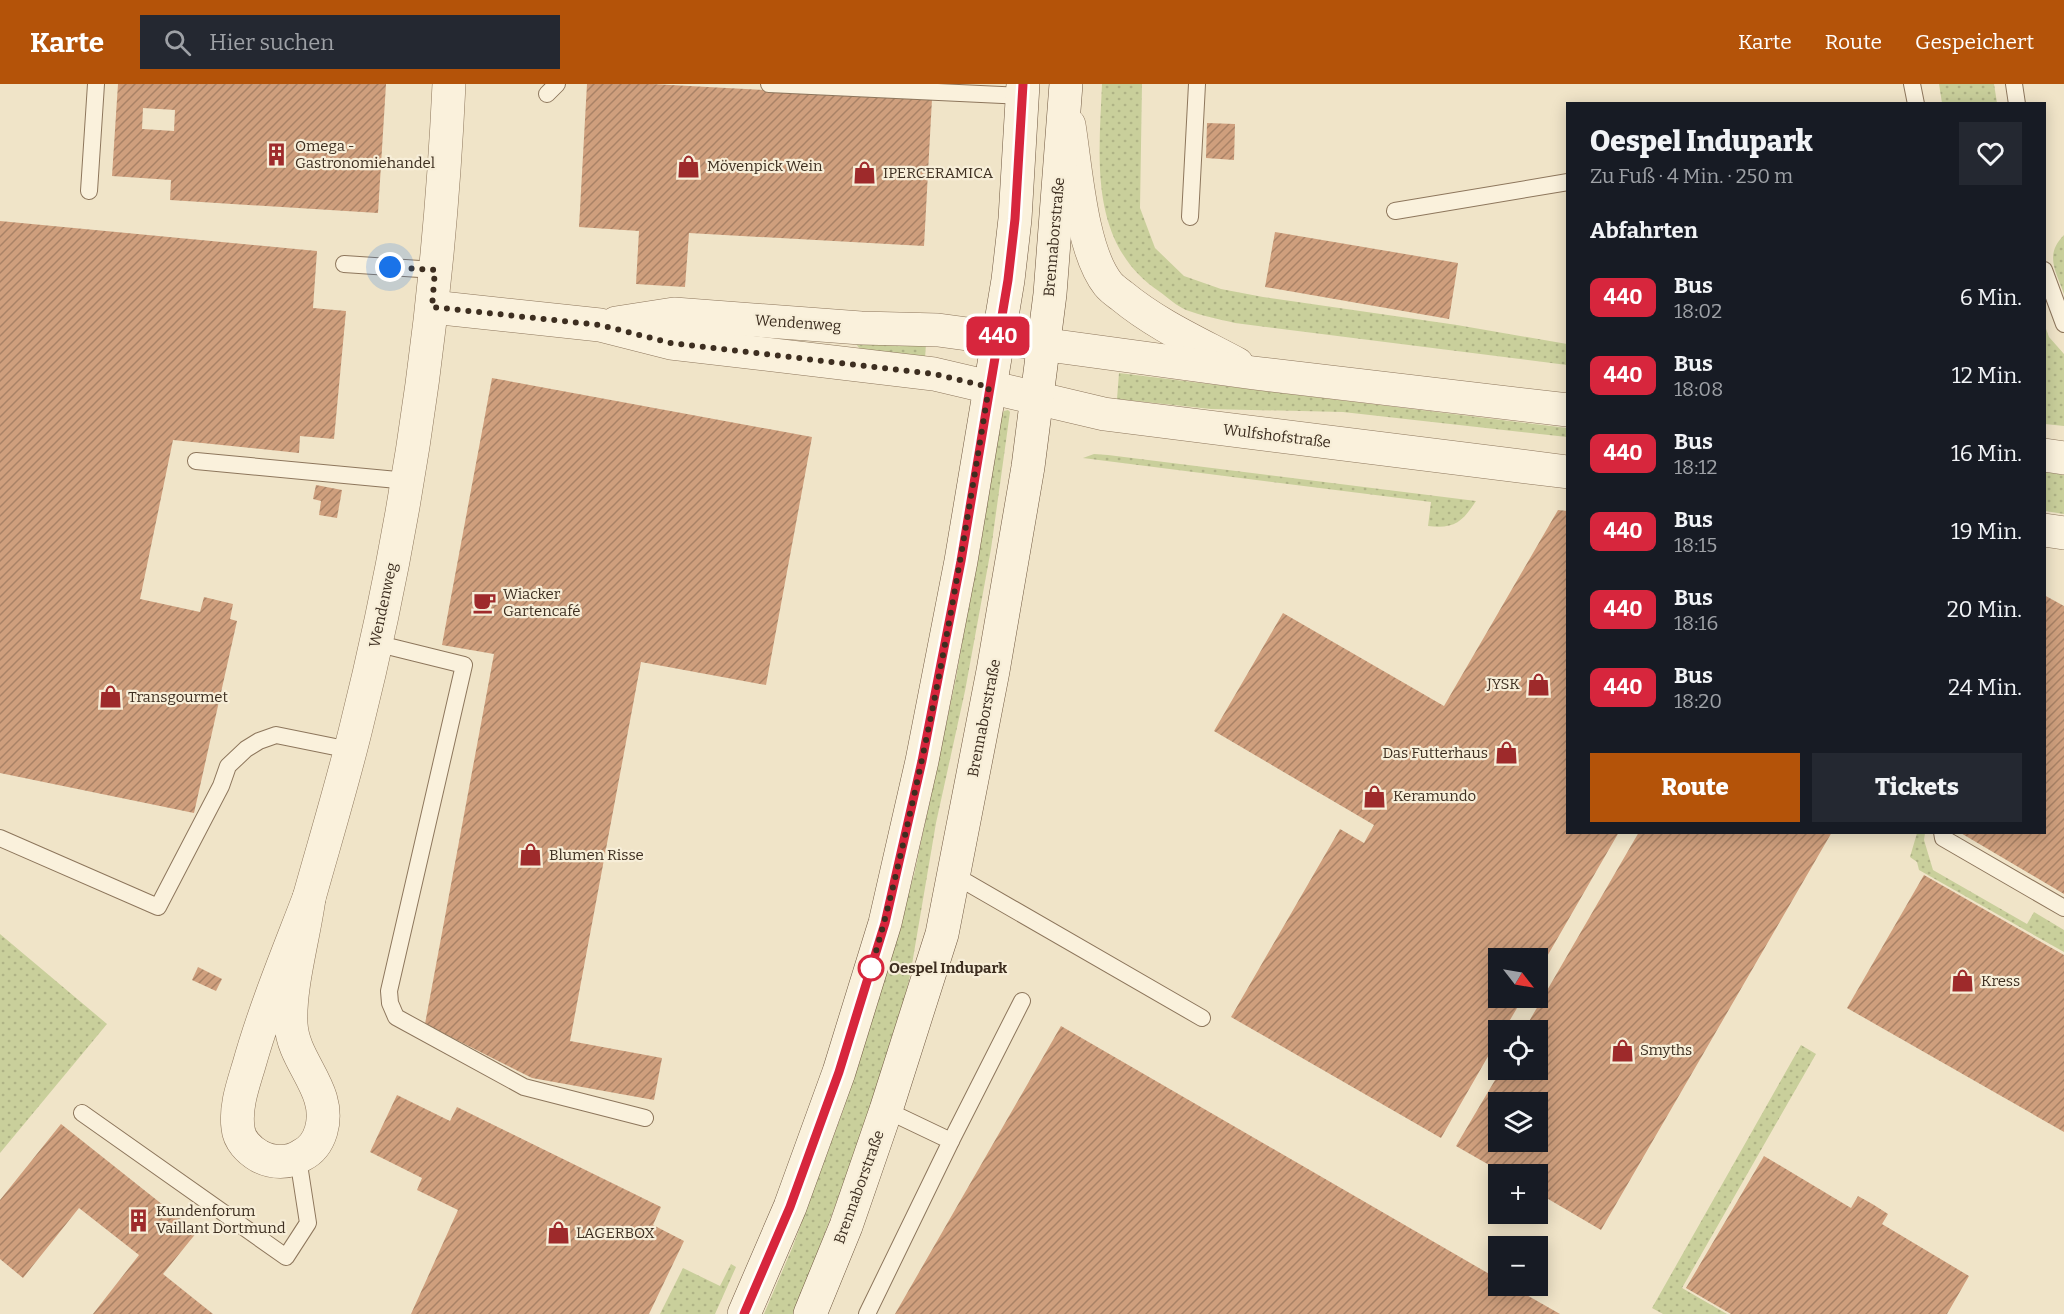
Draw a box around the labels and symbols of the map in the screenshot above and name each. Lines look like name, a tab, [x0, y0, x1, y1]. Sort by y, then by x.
place label: Omega - Gastronomiehandel	[295, 137, 435, 172]
building icon: Omega - Gastronomiehandel	[264, 142, 290, 168]
shop icon: Mövenpick Wein	[676, 153, 702, 179]
place label: Mövenpick Wein	[707, 157, 823, 175]
shop icon: IPERCERAMICA	[852, 160, 878, 186]
place label: IPERCERAMICA	[883, 164, 993, 182]
street label: Brennaborstraße	[1040, 177, 1068, 297]
your location	[375, 252, 405, 282]
street label: Wendenweg	[754, 311, 842, 335]
line badge: 440	[964, 316, 1032, 356]
street label: Wulfshofstraße	[1222, 420, 1332, 452]
street label: Wendenweg	[365, 561, 401, 649]
place label: Wiacker Gartencafé	[503, 585, 581, 620]
cafe icon: Wiacker Gartencafé	[472, 590, 498, 616]
street label: Brennaborstraße	[964, 658, 1004, 778]
shop icon: JYSK	[1525, 671, 1551, 697]
place label: JYSK	[1486, 675, 1520, 693]
shop icon: Transgourmet	[97, 684, 123, 710]
place label: Transgourmet	[128, 688, 229, 706]
shop icon: Das Futterhaus	[1493, 740, 1519, 766]
place label: Das Futterhaus	[1382, 744, 1488, 762]
shop icon: Keramundo	[1362, 783, 1388, 809]
place label: Keramundo	[1393, 787, 1476, 805]
shop icon: Blumen Risse	[518, 842, 544, 868]
place label: Blumen Risse	[549, 846, 644, 864]
north arrow	[1488, 948, 1548, 1008]
marker: Oespel Indupark	[858, 955, 884, 981]
place label: Oespel Indupark	[889, 959, 1007, 977]
shop icon: Kress	[1950, 968, 1976, 994]
place label: Kress	[1981, 972, 2020, 990]
shop icon: Smyths	[1609, 1037, 1635, 1063]
place label: Smyths	[1640, 1041, 1692, 1059]
street label: Brennaborstraße	[830, 1128, 888, 1246]
place label: Kundenforum Vaillant Dortmund	[156, 1202, 286, 1237]
building icon: Kundenforum Vaillant Dortmund	[125, 1207, 151, 1233]
shop icon: LAGERBOX	[545, 1220, 571, 1246]
place label: LAGERBOX	[576, 1224, 655, 1242]

